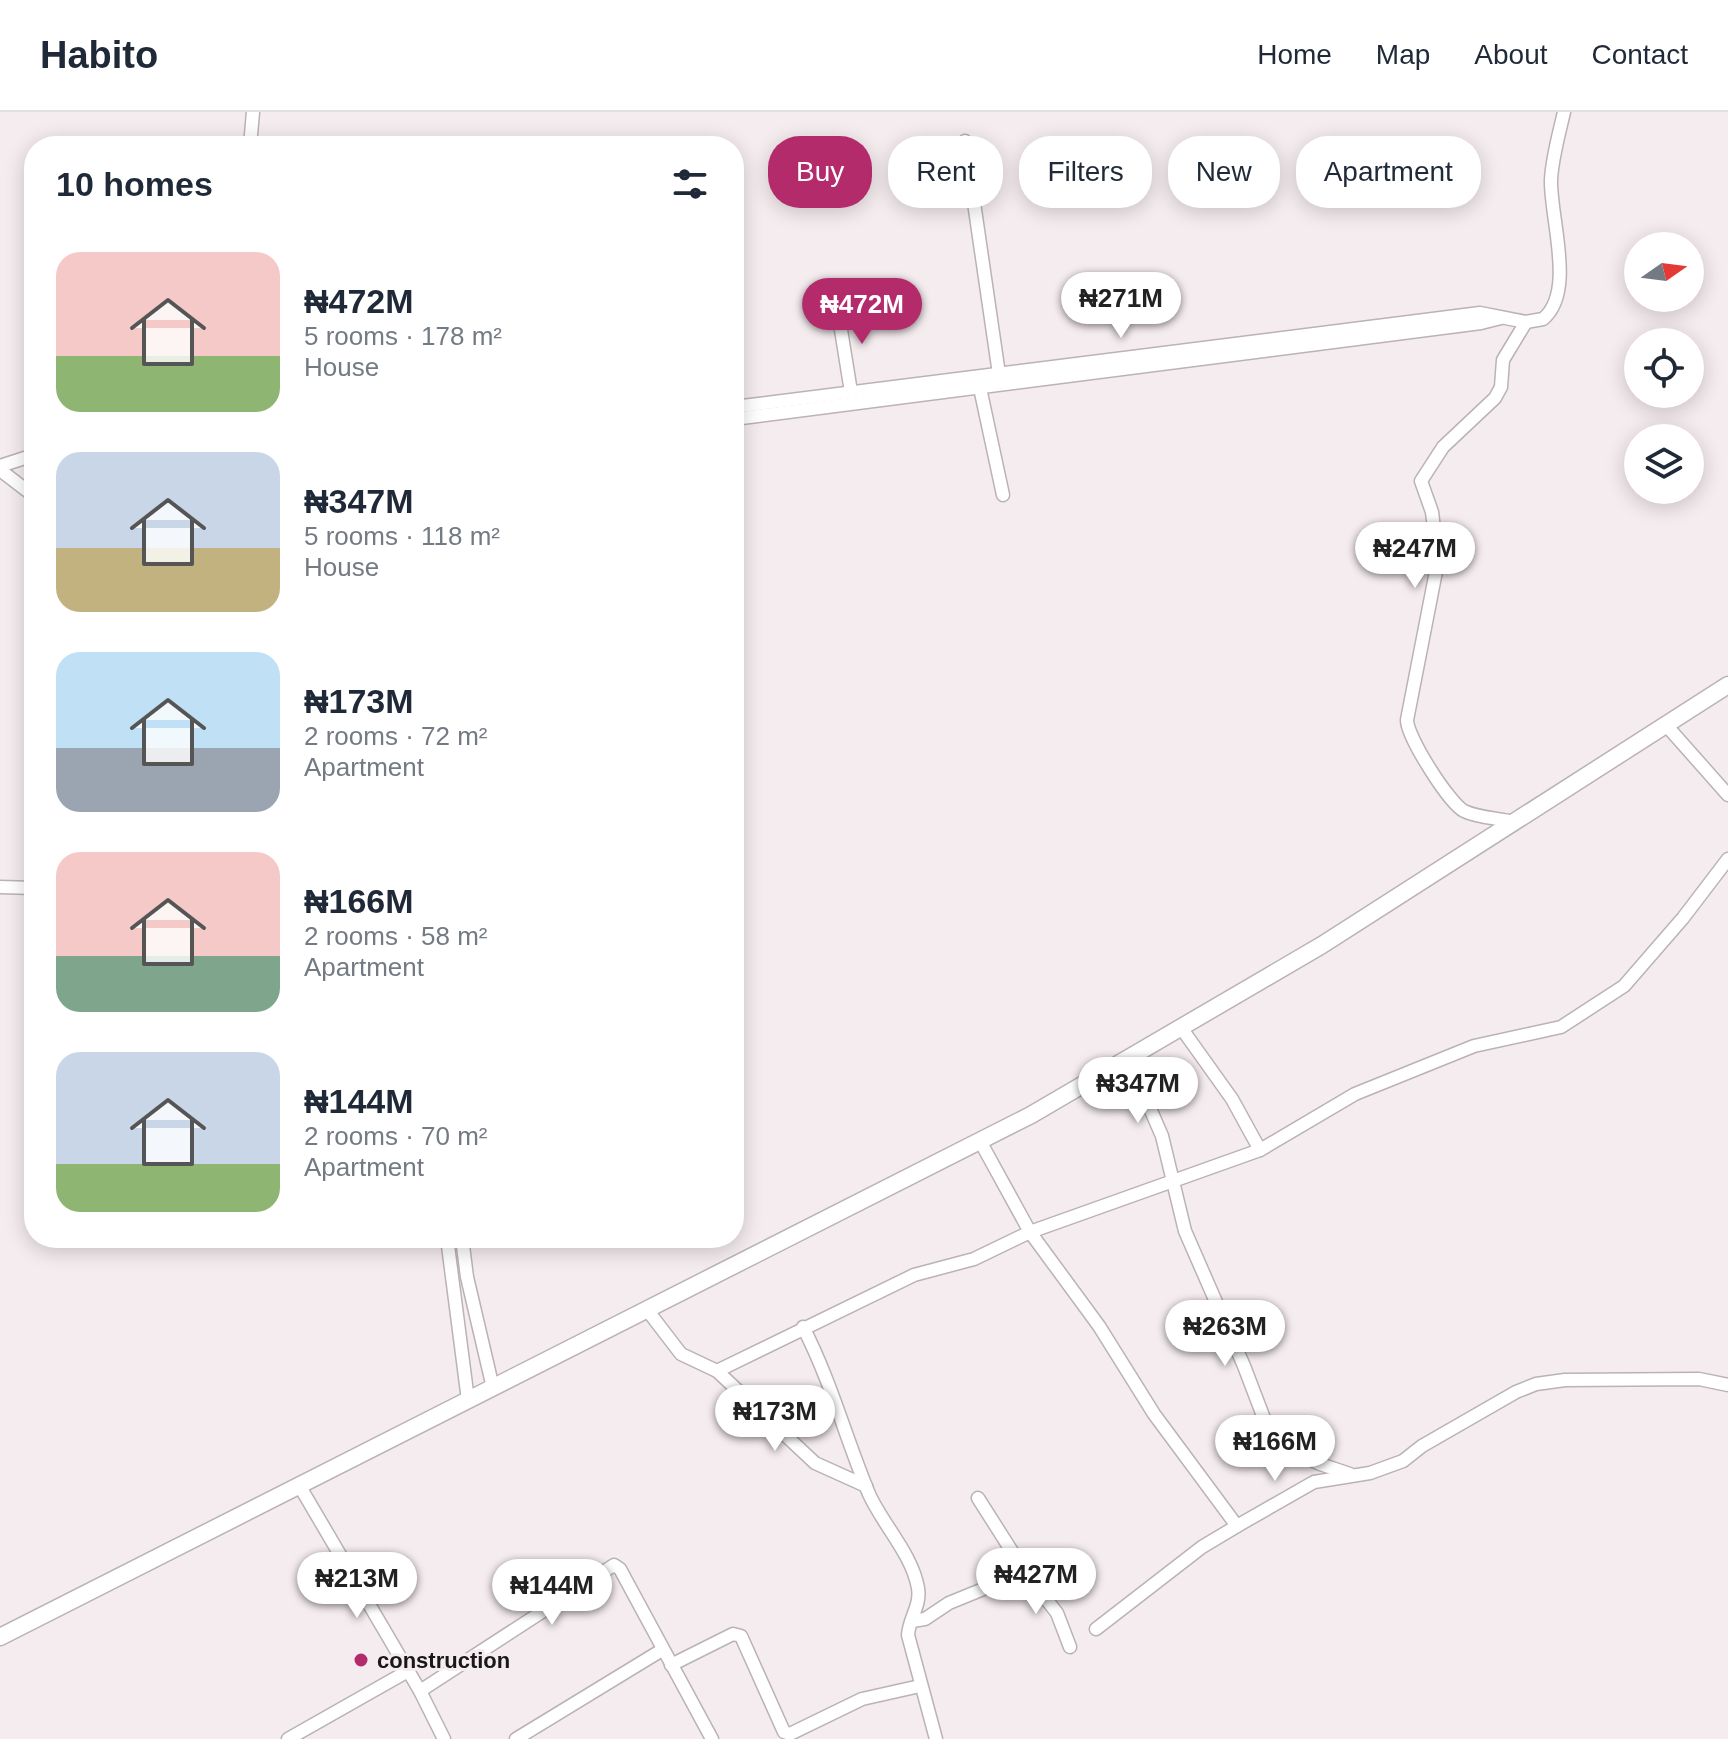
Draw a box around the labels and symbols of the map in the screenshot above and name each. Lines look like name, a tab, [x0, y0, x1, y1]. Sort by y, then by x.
north arrow	[1624, 232, 1704, 312]
pin: ₦271M	[1065, 272, 1177, 340]
pin: ₦472M	[806, 278, 918, 346]
pin: ₦247M	[1359, 522, 1471, 590]
pin: ₦347M	[1082, 1057, 1194, 1125]
pin: ₦263M	[1169, 1300, 1281, 1368]
pin: ₦173M	[719, 1385, 831, 1453]
pin: ₦166M	[1219, 1415, 1331, 1483]
pin: ₦427M	[980, 1548, 1092, 1616]
pin: ₦213M	[301, 1552, 413, 1620]
pin: ₦144M	[496, 1559, 608, 1627]
place label: construction	[377, 1648, 510, 1673]
marker: construction	[352, 1651, 370, 1669]

